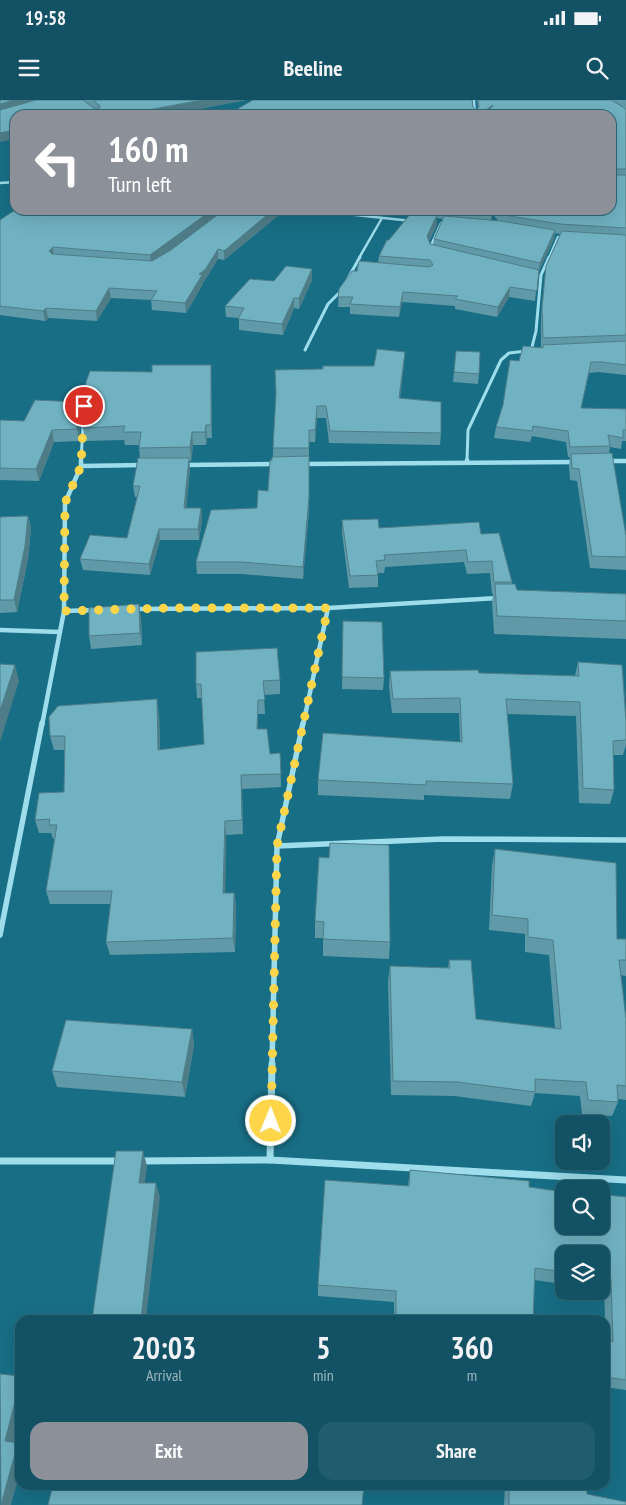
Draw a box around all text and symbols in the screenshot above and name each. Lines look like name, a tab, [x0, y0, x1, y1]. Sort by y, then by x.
text: 19:58	[25, 6, 66, 30]
icon: menu	[15, 54, 43, 82]
text: Beeline	[283, 54, 343, 82]
icon: search	[583, 54, 611, 82]
text: 160 m	[108, 126, 189, 172]
icon: left	[25, 130, 90, 195]
text: Turn left	[108, 170, 172, 198]
pin	[63, 385, 105, 427]
icon: arrive	[70, 392, 98, 420]
position arrow	[244, 1094, 296, 1146]
map controls	[555, 1115, 610, 1300]
button: sound	[555, 1115, 610, 1170]
button: search	[555, 1180, 610, 1235]
button: layers	[555, 1245, 610, 1300]
text: 20:03	[132, 1328, 196, 1367]
text: 5	[316, 1328, 331, 1367]
text: 360	[450, 1328, 493, 1367]
text: Arrival	[146, 1365, 182, 1385]
text: min	[313, 1365, 334, 1385]
text: m	[467, 1365, 477, 1385]
button: Exit	[30, 1422, 308, 1480]
button: Share	[318, 1422, 595, 1480]

